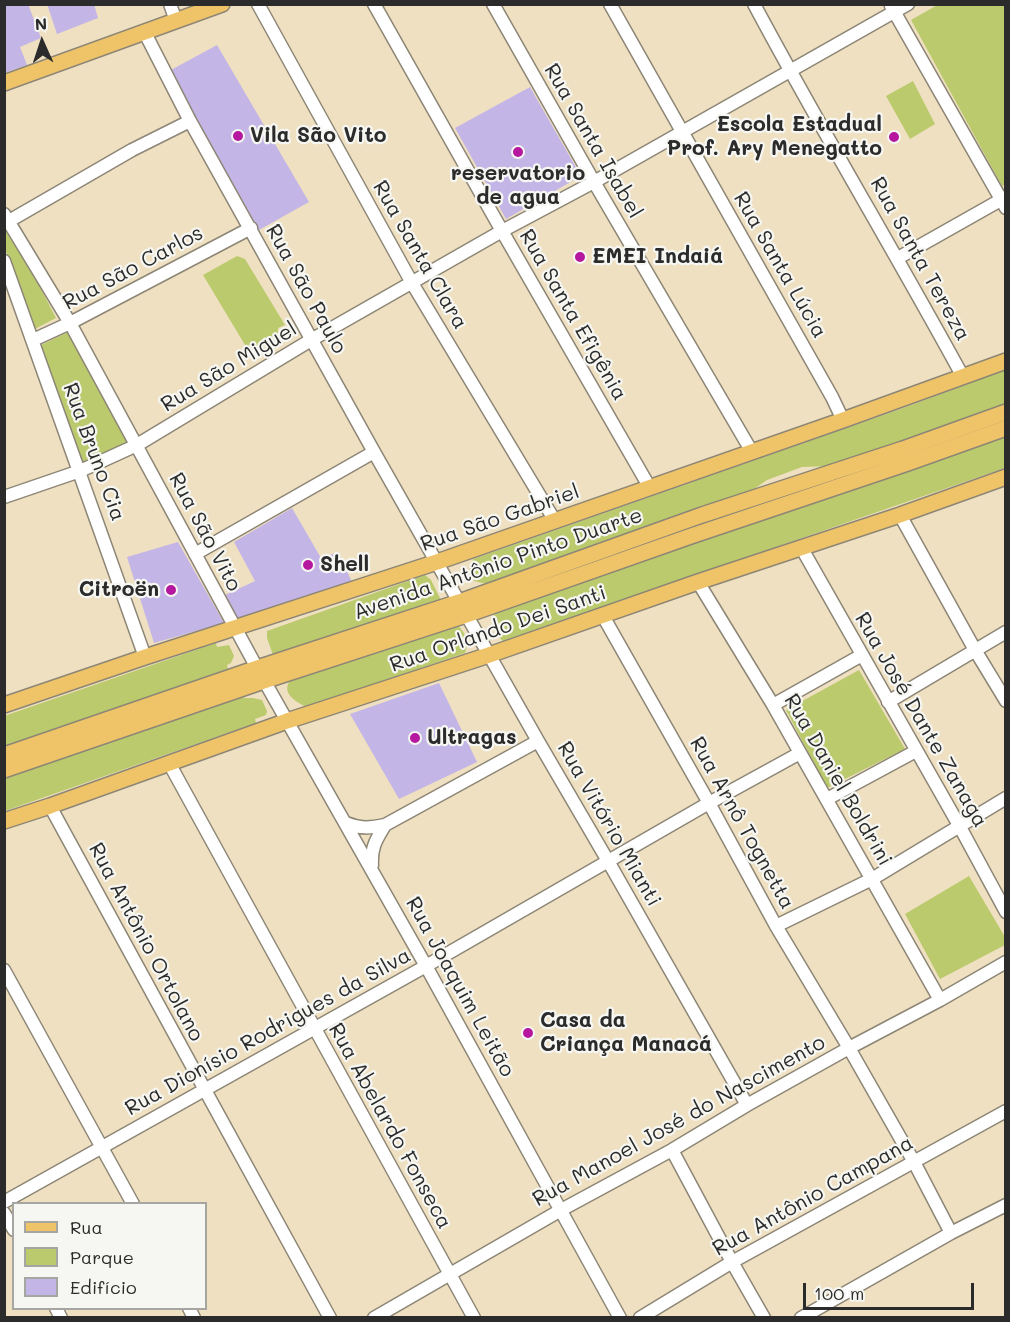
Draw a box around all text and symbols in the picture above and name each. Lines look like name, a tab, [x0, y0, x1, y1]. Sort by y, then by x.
north arrow	[12, 12, 72, 72]
text: N	[34, 13, 48, 34]
street label: Rua Santa Isabel	[538, 59, 648, 223]
place label: Escola Estadual Prof. Ary Menegatto	[667, 112, 882, 162]
place label: Vila São Vito	[250, 123, 387, 149]
marker: Vila São Vito	[231, 129, 245, 143]
marker: Escola Estadual Prof. Ary Menegatto	[887, 130, 901, 144]
marker: reservatorio de agua	[511, 145, 525, 159]
place label: reservatorio de agua	[451, 161, 585, 211]
street label: Rua Santa Tereza	[865, 173, 975, 345]
street label: Rua Santa Clara	[367, 176, 473, 334]
street label: Rua Santa Lúcia	[728, 187, 832, 343]
street label: Rua São Carlos	[58, 220, 208, 316]
street label: Rua São Paulo	[260, 220, 352, 358]
street label: Rua Santa Efigênia	[514, 225, 632, 405]
place label: EMEI Indaiá	[592, 244, 723, 270]
marker: EMEI Indaiá	[573, 250, 587, 264]
street label: Rua São Miguel	[157, 317, 301, 417]
street label: Rua Bruno Cia	[57, 380, 131, 524]
street label: Rua São Vito	[163, 468, 247, 596]
street label: Rua São Gabriel	[417, 479, 583, 557]
street label: Avenida Antônio Pinto Duarte	[350, 503, 646, 625]
place label: Shell	[320, 552, 369, 578]
marker: Shell	[301, 558, 315, 572]
place label: Citroën	[79, 577, 159, 603]
street label: Rua Orlando Dei Santi	[386, 580, 610, 678]
marker: Citroën	[164, 583, 178, 597]
street label: Rua José Dante Zanaga	[849, 608, 993, 832]
street label: Rua Daniel Boldrini	[778, 690, 898, 870]
place label: Ultragas	[427, 725, 517, 751]
marker: Ultragas	[408, 731, 422, 745]
street label: Rua Arnô Tognetta	[684, 732, 800, 914]
street label: Rua Vitório Mianti	[552, 737, 666, 911]
street label: Rua Antônio Ortolano	[83, 838, 209, 1046]
street label: Rua Joaquim Leitão	[400, 893, 520, 1081]
street label: Rua Dionísio Rodrigues da Silva	[121, 943, 415, 1121]
place label: Casa da Criança Manacá	[540, 1008, 712, 1058]
street label: Rua Abelardo Fonseca	[323, 1019, 457, 1233]
marker: Casa da Criança Manacá	[521, 1026, 535, 1040]
street label: Rua Manoel José do Nascimento	[528, 1030, 830, 1212]
street label: Rua Antônio Campana	[708, 1130, 918, 1262]
legend	[12, 1202, 207, 1310]
text: Rua	[70, 1215, 103, 1239]
text: Parque	[70, 1245, 134, 1269]
scale bar	[806, 1271, 977, 1309]
text: Edifício	[70, 1275, 137, 1299]
text: 100 m	[814, 1281, 864, 1305]

